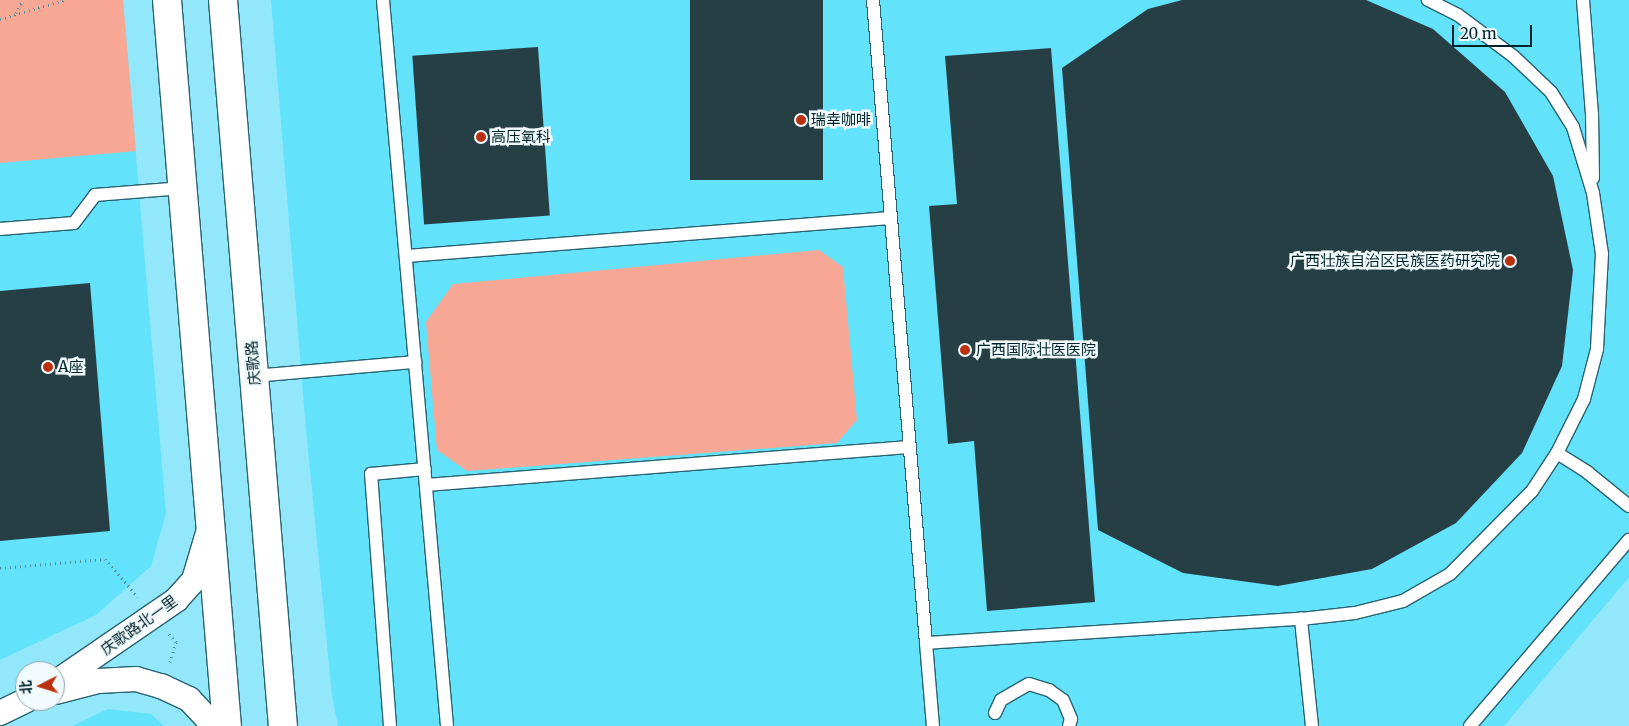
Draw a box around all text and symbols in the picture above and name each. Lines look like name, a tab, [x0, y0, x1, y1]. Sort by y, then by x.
scale bar	[1454, 15, 1534, 47]
text: 20 m	[1460, 24, 1497, 43]
place label: 瑞幸咖啡	[811, 111, 871, 129]
marker: 瑞幸咖啡	[795, 114, 807, 126]
place label: 高压氧科	[491, 128, 551, 146]
marker: 高压氧科	[475, 131, 487, 143]
place label: 广西壮族自治区民族医药研究院	[1290, 252, 1500, 270]
marker: 广西壮族自治区民族医药研究院	[1504, 255, 1516, 267]
street label: 庆歌路	[242, 340, 264, 386]
place label: 广西国际壮医医院	[976, 341, 1096, 359]
marker: 广西国际壮医医院	[958, 343, 972, 357]
place label: A座	[58, 358, 84, 376]
marker: A座	[42, 361, 54, 373]
street label: 庆歌路北一里	[97, 591, 181, 659]
north arrow	[15, 661, 65, 711]
text: 北	[16, 679, 36, 695]

